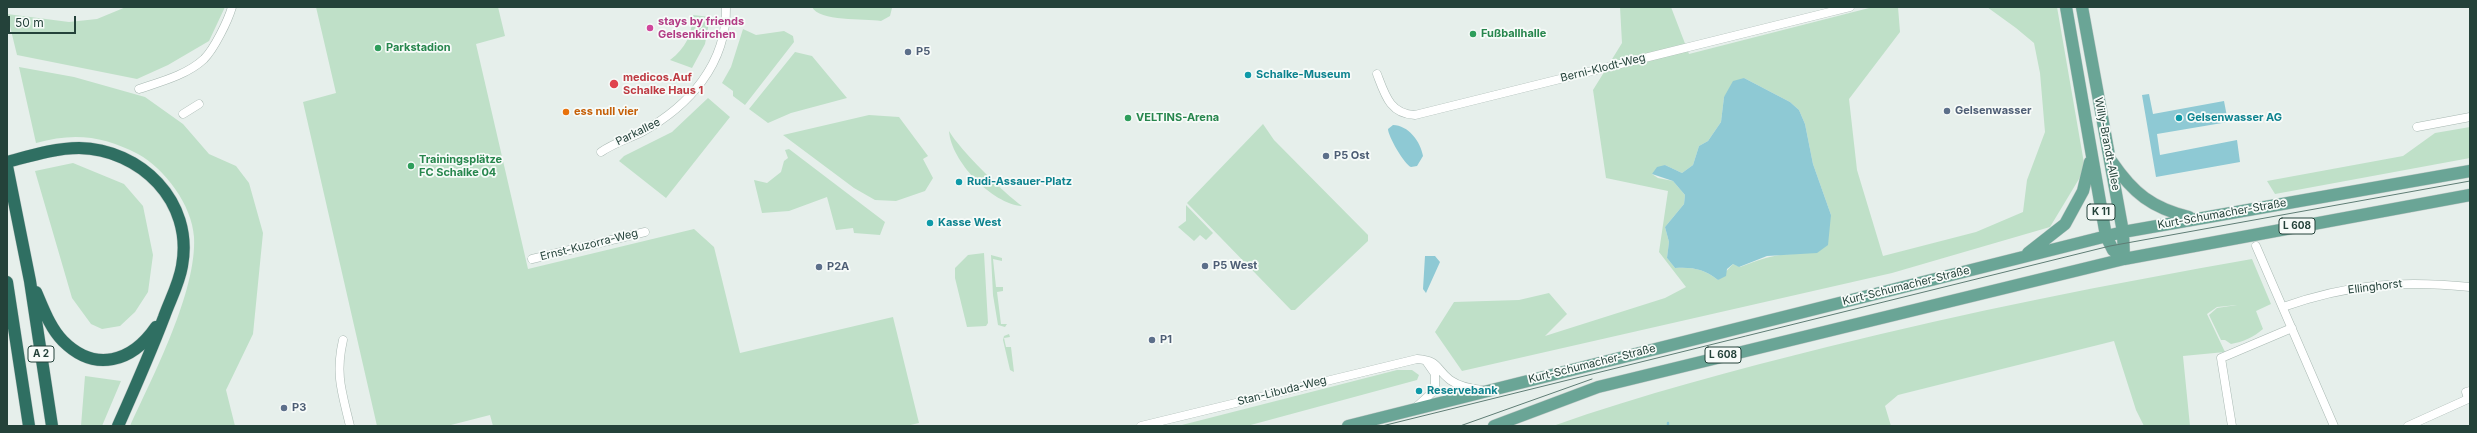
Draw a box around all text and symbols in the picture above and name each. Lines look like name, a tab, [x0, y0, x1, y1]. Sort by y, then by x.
scale bar	[10, 8, 78, 34]
text: 50 m	[15, 15, 44, 30]
place label: stays by friends Gelsenkirchen	[658, 15, 744, 41]
marker: stays by friends Gelsenkirchen	[645, 23, 655, 33]
place label: Fußballhalle	[1481, 27, 1546, 41]
marker: Fußballhalle	[1468, 29, 1478, 39]
place label: Parkstadion	[386, 41, 451, 55]
marker: Parkstadion	[373, 43, 383, 53]
place label: P5	[916, 45, 930, 59]
marker: P5	[903, 47, 913, 57]
street label: Berni-Klodt-Weg	[1559, 51, 1647, 85]
place label: Schalke-Museum	[1256, 68, 1350, 82]
marker: Schalke-Museum	[1243, 70, 1253, 80]
place label: medicos.Auf Schalke Haus 1	[623, 71, 703, 97]
marker: medicos.Auf Schalke Haus 1	[608, 78, 620, 90]
street label: Willy-Brandt-Allee	[2092, 96, 2122, 192]
place label: Gelsenwasser	[1955, 104, 2031, 118]
place label: ess null vier	[574, 105, 638, 119]
marker: Gelsenwasser	[1942, 106, 1952, 116]
marker: ess null vier	[561, 107, 571, 117]
place label: VELTINS-Arena	[1136, 111, 1219, 125]
place label: Gelsenwasser AG	[2187, 111, 2282, 125]
marker: VELTINS-Arena	[1123, 113, 1133, 123]
marker: Gelsenwasser AG	[2174, 113, 2184, 123]
street label: Parkallee	[614, 116, 662, 148]
place label: P5 Ost	[1334, 149, 1369, 163]
marker: P5 Ost	[1321, 151, 1331, 161]
place label: Trainingsplätze FC Schalke 04	[419, 153, 502, 179]
marker: Trainingsplätze FC Schalke 04	[406, 161, 416, 171]
place label: Rudi-Assauer-Platz	[967, 175, 1072, 189]
marker: Rudi-Assauer-Platz	[954, 177, 964, 187]
street label: Kurt-Schumacher-Straße	[2157, 196, 2287, 232]
road number: K 11	[2087, 204, 2115, 220]
place label: Kasse West	[938, 216, 1001, 230]
marker: Kasse West	[925, 218, 935, 228]
road number: L 608	[2279, 218, 2315, 234]
street label: Ernst-Kuzorra-Weg	[539, 226, 639, 264]
place label: P5 West	[1213, 259, 1257, 273]
place label: P2A	[827, 260, 849, 274]
marker: P5 West	[1200, 261, 1210, 271]
marker: P2A	[814, 262, 824, 272]
street label: Kurt-Schumacher-Straße	[1841, 264, 1971, 308]
street label: Ellinghorst	[2347, 277, 2403, 297]
place label: P1	[1160, 333, 1172, 347]
marker: P1	[1147, 335, 1157, 345]
street label: Kurt-Schumacher-Straße	[1527, 342, 1657, 386]
road number: A 2	[28, 346, 54, 362]
road number: L 608	[1705, 347, 1741, 363]
street label: Stan-Libuda-Weg	[1236, 374, 1328, 408]
place label: Reservebank	[1427, 384, 1498, 398]
marker: Reservebank	[1414, 386, 1424, 396]
place label: P3	[292, 401, 306, 415]
marker: P3	[279, 403, 289, 413]

